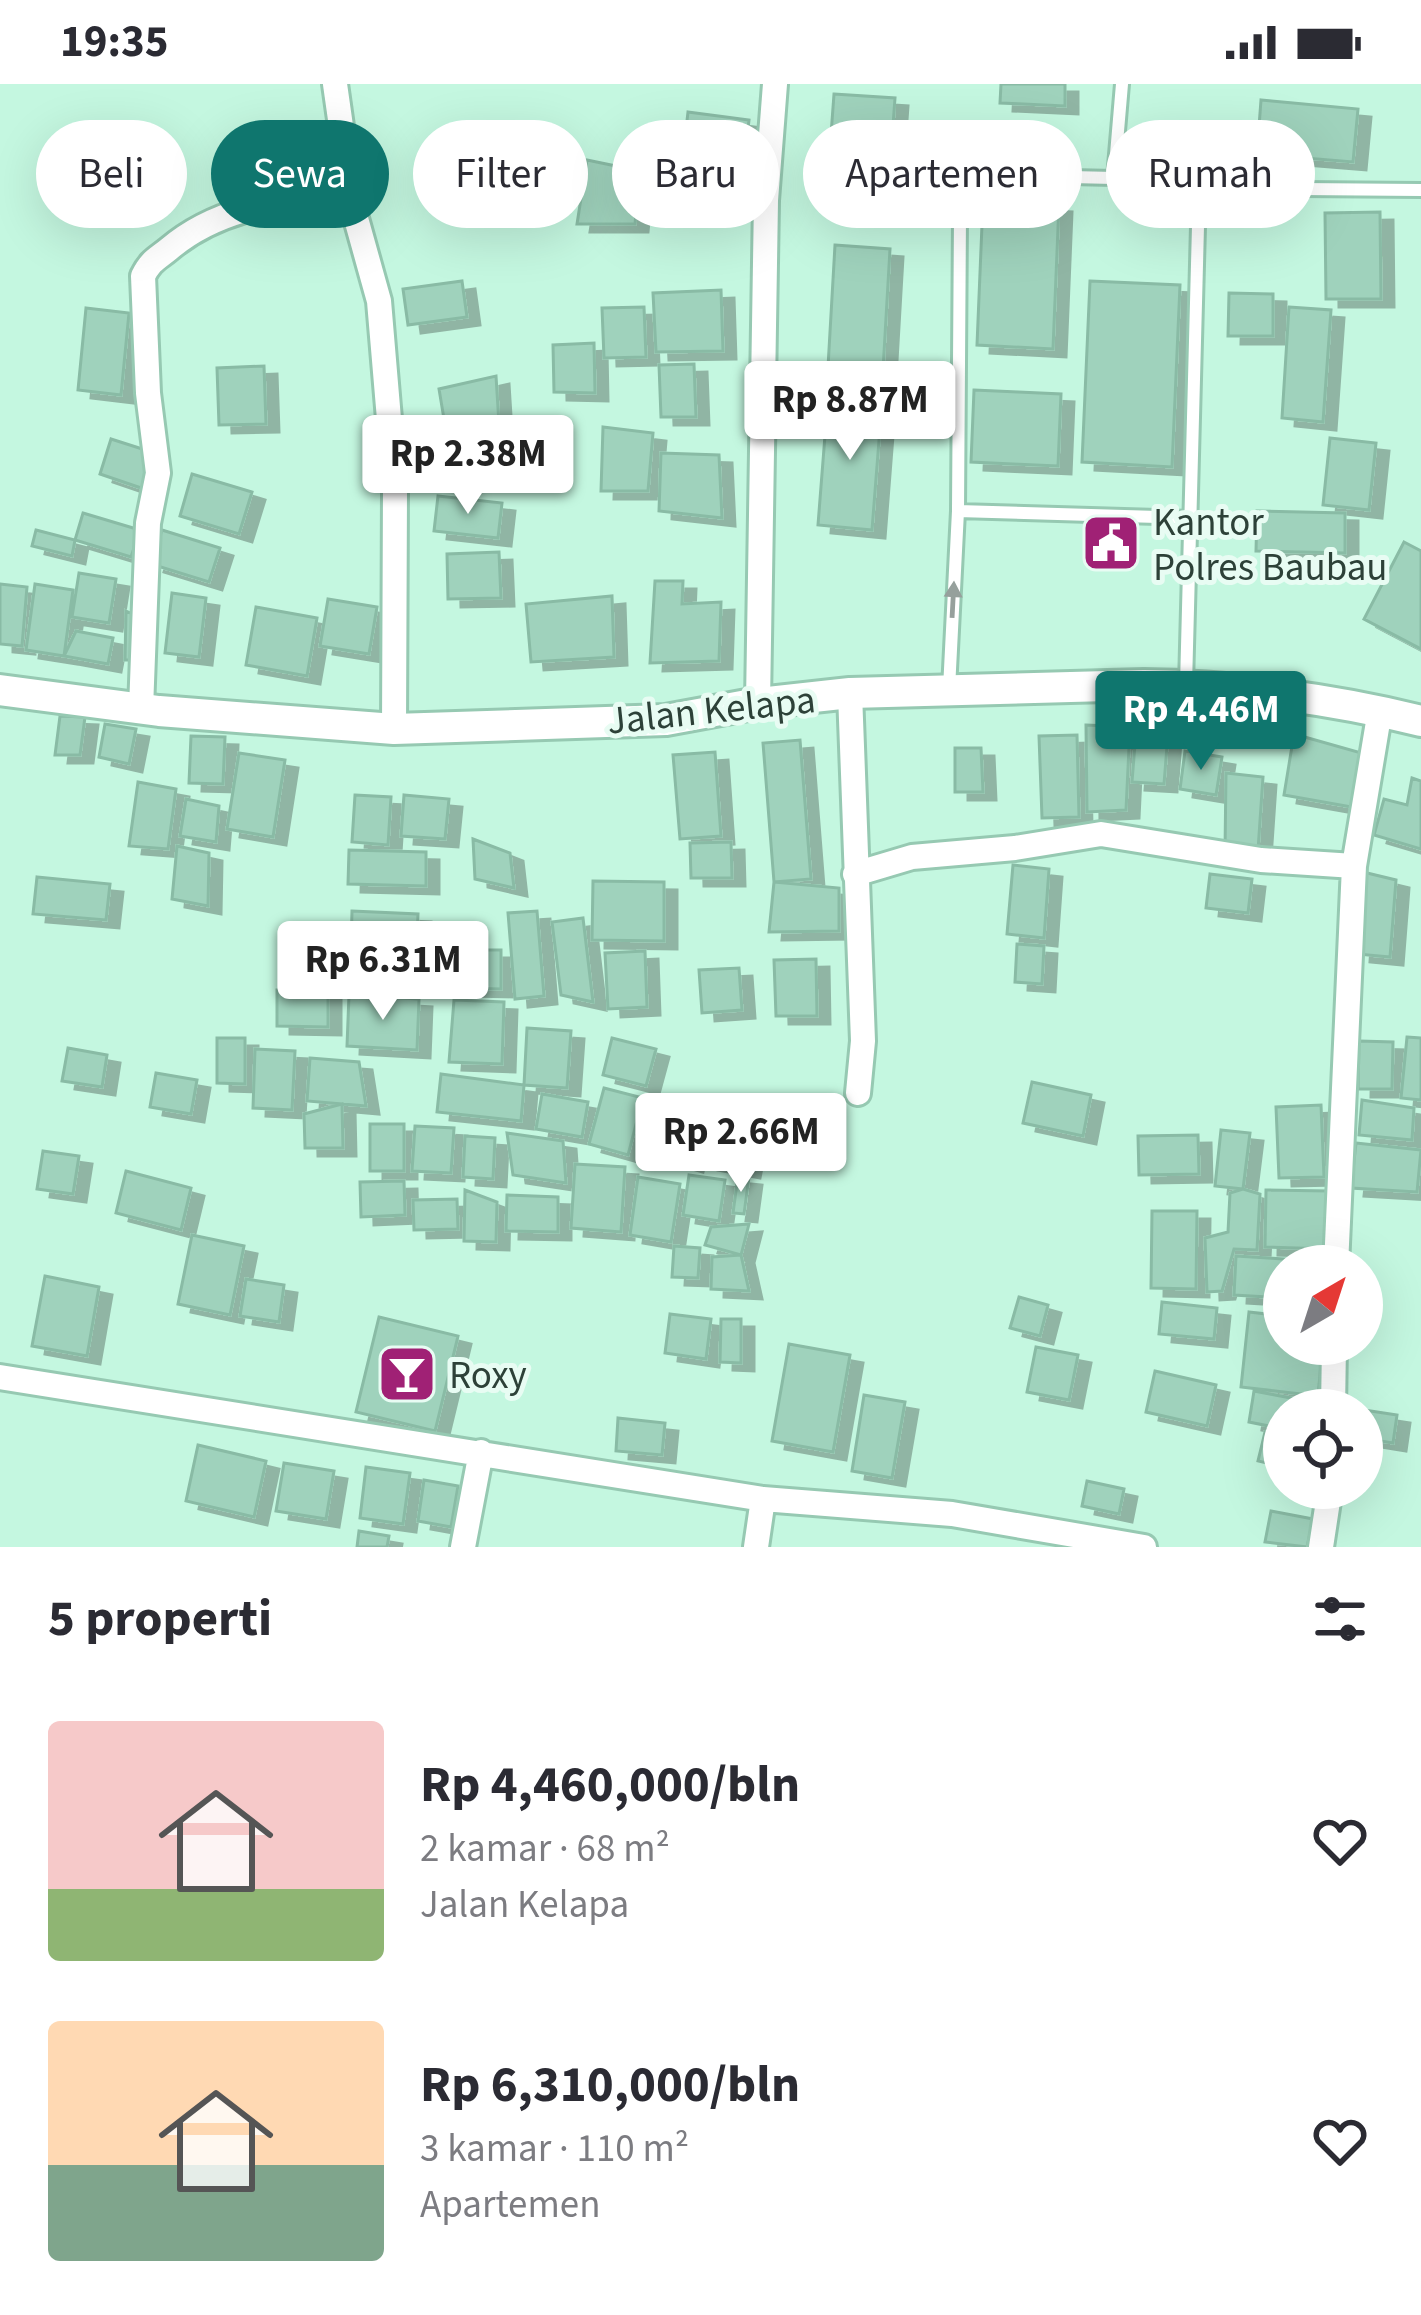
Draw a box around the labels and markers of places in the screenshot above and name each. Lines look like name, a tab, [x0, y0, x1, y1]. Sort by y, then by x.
pin: Rp 8.87M	[726, 361, 974, 463]
pin: Rp 2.38M	[344, 415, 592, 517]
place label: Kantor Polres Baubau	[1153, 495, 1388, 596]
public building icon: Kantor Polres Baubau	[1080, 512, 1142, 574]
pin: Rp 4.46M	[1077, 671, 1325, 773]
pin: Rp 6.31M	[259, 921, 507, 1023]
pin: Rp 2.66M	[617, 1093, 865, 1195]
bar icon: Roxy	[376, 1343, 438, 1405]
place label: Roxy	[449, 1348, 527, 1404]

